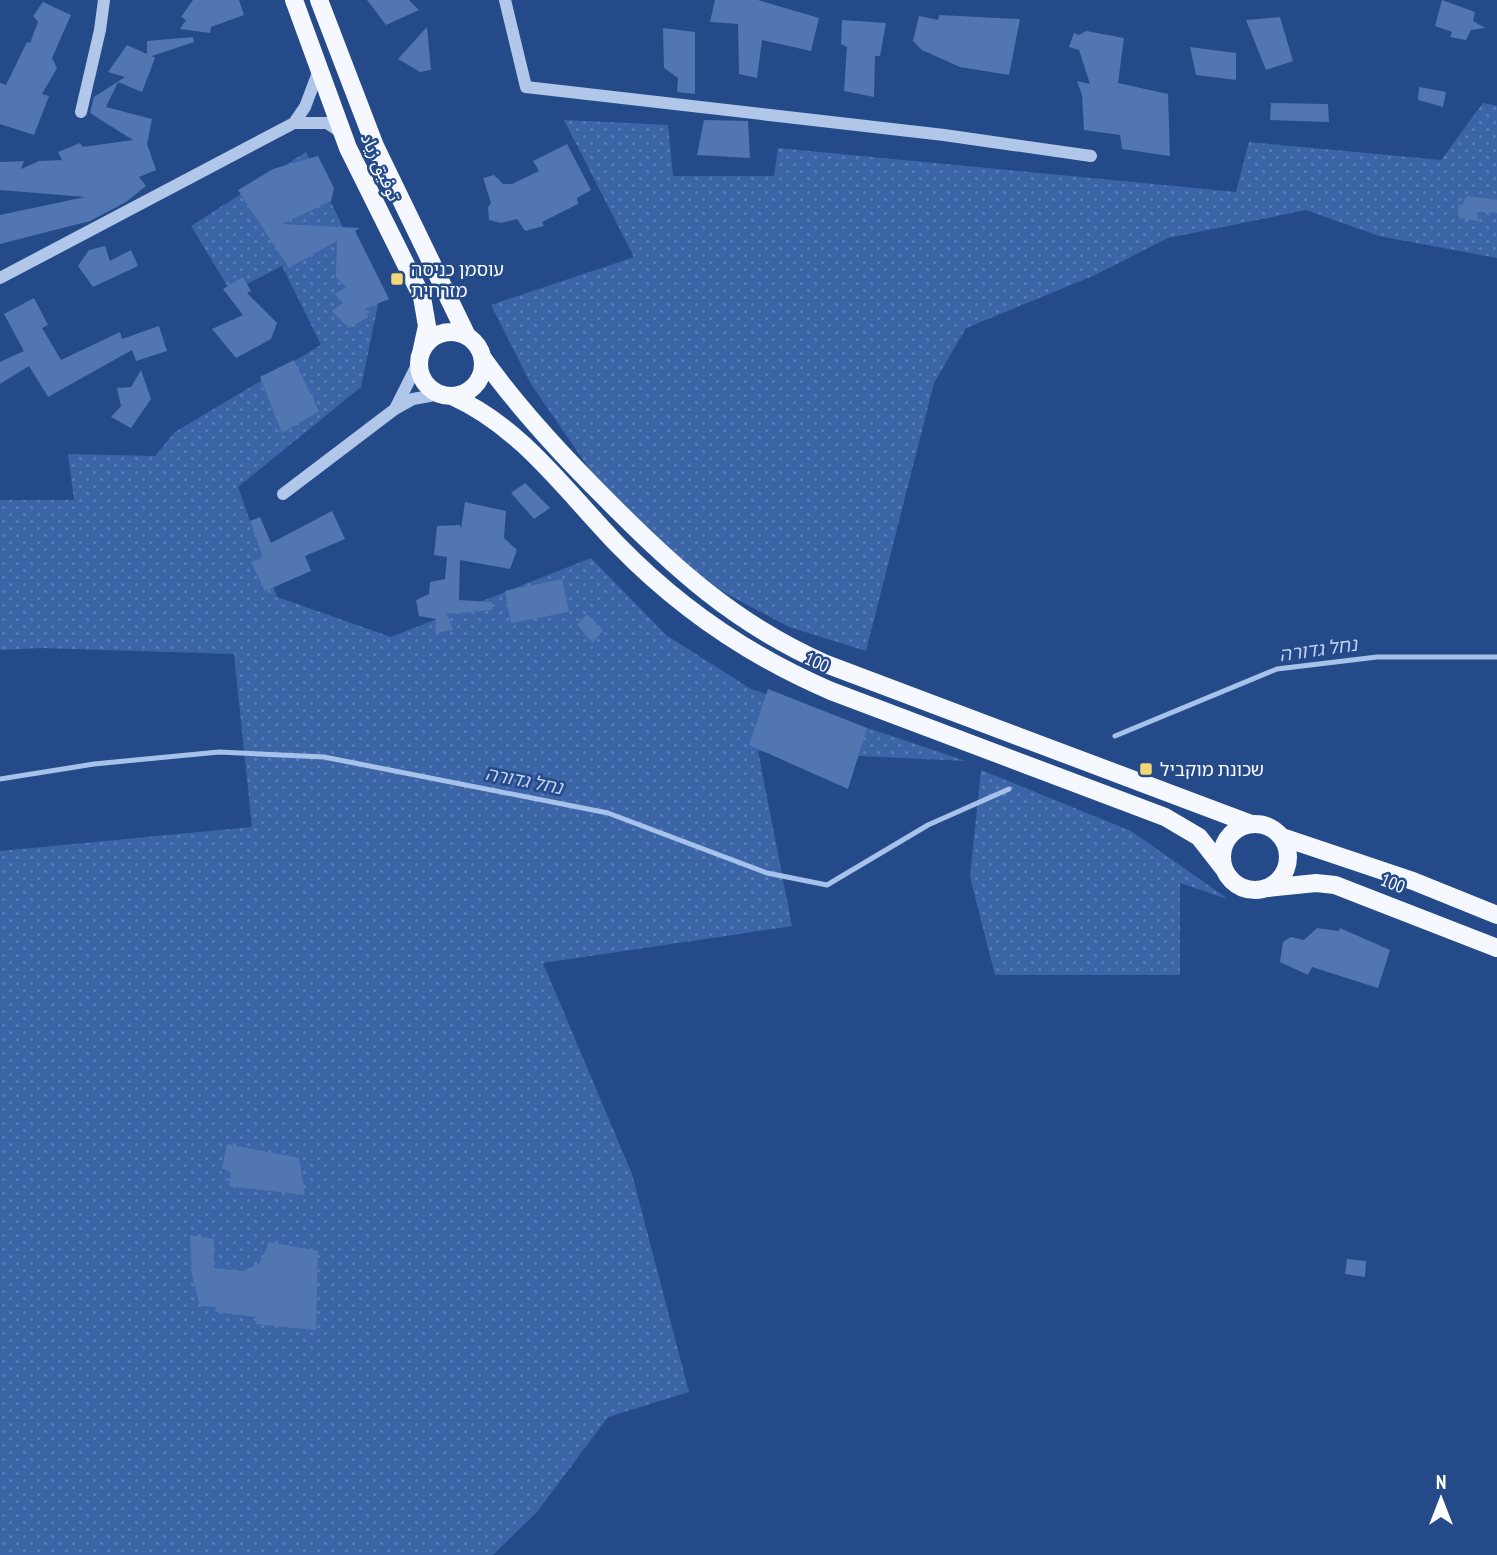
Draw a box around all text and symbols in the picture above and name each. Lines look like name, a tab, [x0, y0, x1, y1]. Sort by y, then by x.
street label: توفيق زياد	[356, 129, 406, 205]
place label: עוסמן כניסה מזרחית	[411, 258, 504, 302]
marker: עוסמן כניסה מזרחית	[389, 271, 405, 287]
water label: נחל גדורה	[1277, 631, 1360, 666]
street label: 100	[801, 647, 833, 677]
place label: שכונת מוקביל	[1160, 758, 1264, 781]
water label: נחל גדורה	[483, 761, 567, 800]
marker: שכונת מוקביל	[1138, 761, 1154, 777]
street label: 100	[1377, 868, 1409, 898]
north arrow	[1406, 1464, 1476, 1534]
text: N	[1436, 1470, 1446, 1494]

